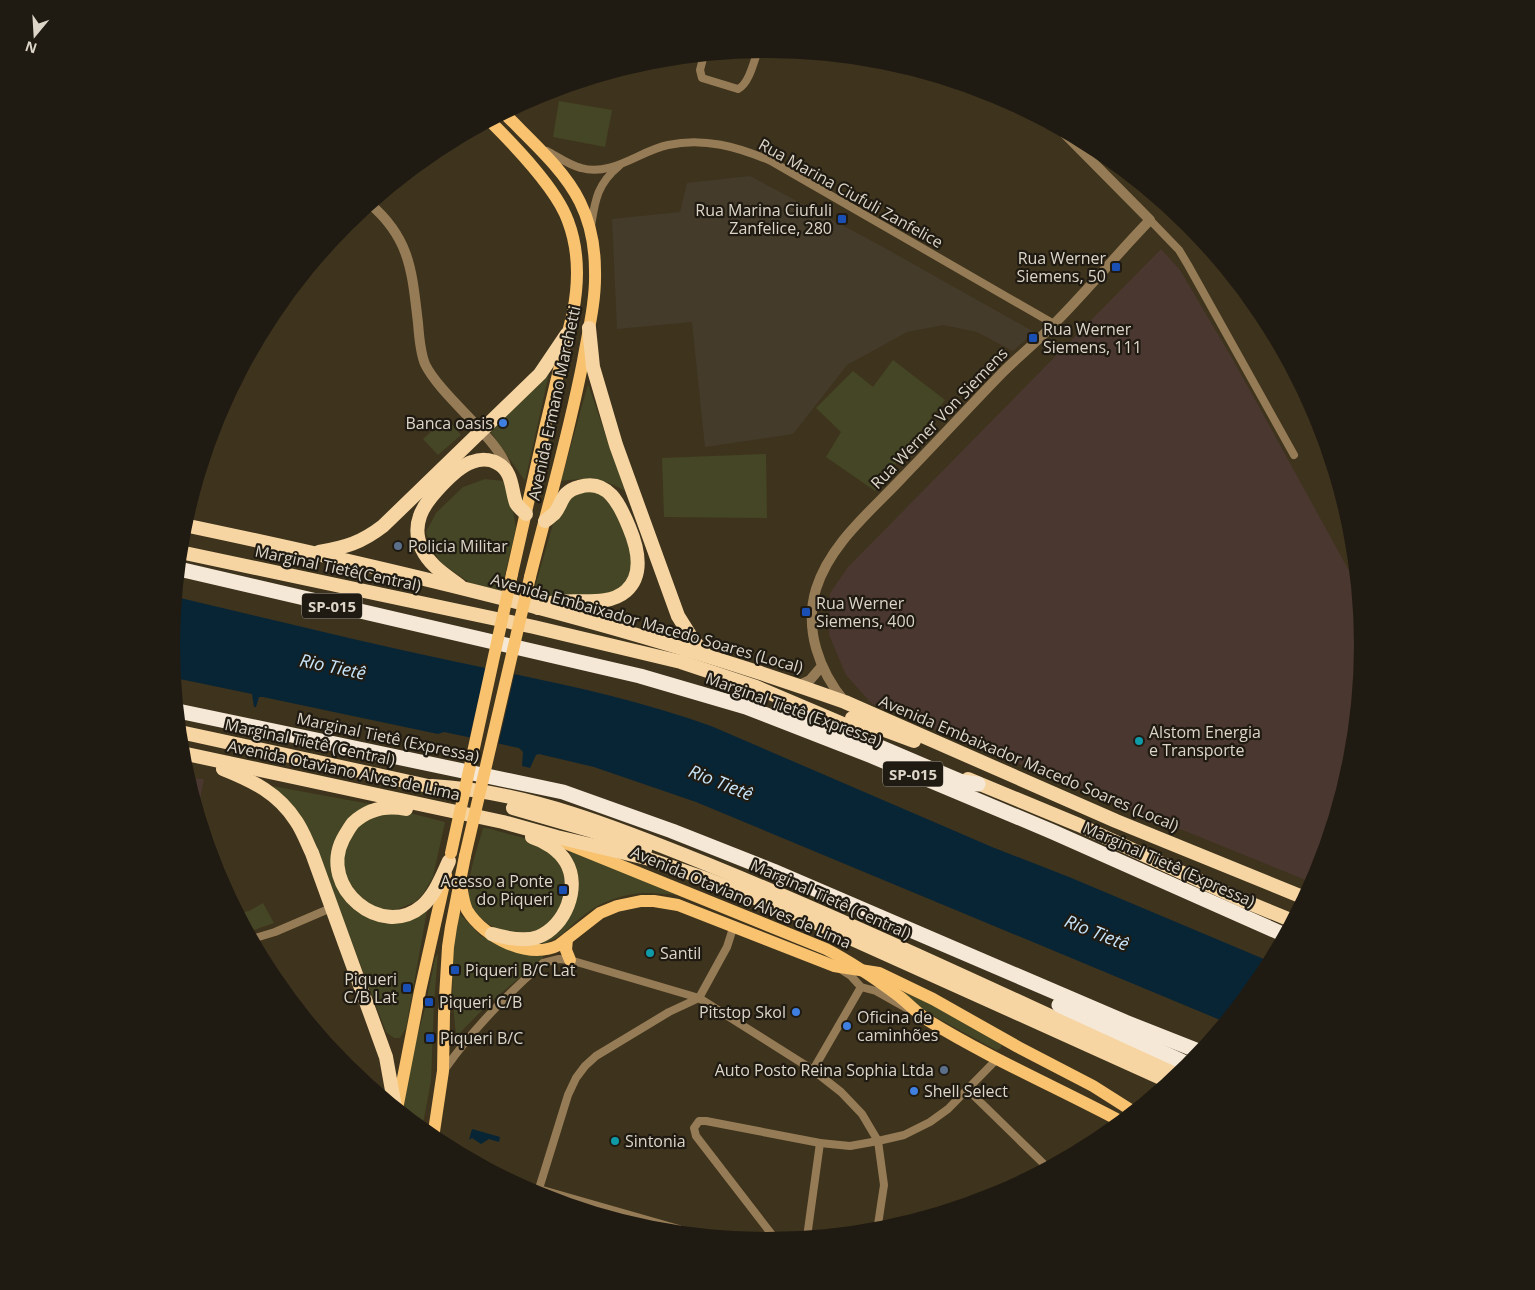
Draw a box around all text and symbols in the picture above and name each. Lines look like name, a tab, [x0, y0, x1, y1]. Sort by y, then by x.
north arrow	[10, 10, 60, 60]
text: N	[22, 37, 39, 59]
street label: Rua Marina Ciufuli Zanfelice	[755, 133, 947, 253]
place label: Rua Marina Ciufuli Zanfelice, 280	[695, 199, 832, 239]
marker: Rua Marina Ciufuli Zanfelice, 280	[836, 213, 848, 225]
place label: Rua Werner Siemens, 50	[1016, 247, 1106, 287]
marker: Rua Werner Siemens, 50	[1110, 261, 1122, 273]
street label: Avenida Ermano Marchetti	[523, 304, 585, 502]
place label: Rua Werner Siemens, 111	[1043, 318, 1142, 358]
marker: Rua Werner Siemens, 111	[1027, 332, 1039, 344]
street label: Rua Werner Von Siemens	[866, 342, 1012, 494]
place label: Banca oasis	[405, 412, 493, 434]
marker: Banca oasis	[497, 417, 509, 429]
place label: Policia Militar	[408, 535, 508, 557]
street label: Marginal Tietê(Central)	[253, 540, 423, 596]
marker: Policia Militar	[392, 540, 404, 552]
street label: Avenida Embaixador Macedo Soares (Local)	[488, 568, 806, 678]
place label: Rua Werner Siemens, 400	[816, 592, 915, 632]
road number: SP-015	[302, 594, 362, 618]
marker: Rua Werner Siemens, 400	[800, 606, 812, 618]
water label: Rio Tietê	[298, 647, 368, 685]
street label: Marginal Tietê (Expressa)	[703, 667, 886, 751]
street label: Avenida Embaixador Macedo Soares (Local)	[876, 690, 1183, 836]
street label: Marginal Tietê (Expressa)	[295, 707, 482, 767]
street label: Marginal Tietê (Central)	[223, 713, 397, 771]
place label: Alstom Energia e Transporte	[1149, 721, 1261, 761]
street label: Avenida Otaviano Alves de Lima	[226, 735, 462, 805]
marker: Alstom Energia e Transporte	[1133, 735, 1145, 747]
water label: Rio Tietê	[685, 758, 757, 806]
road number: SP-015	[883, 762, 943, 786]
street label: Marginal Tietê (Expressa)	[1079, 816, 1259, 912]
street label: Avenida Otaviano Alves de Lima	[627, 841, 855, 953]
street label: Marginal Tietê (Central)	[747, 854, 915, 944]
place label: Acesso a Ponte do Piqueri	[440, 870, 553, 910]
marker: Acesso a Ponte do Piqueri	[557, 884, 569, 896]
water label: Rio Tietê	[1061, 908, 1133, 956]
place label: Santil	[660, 942, 701, 964]
marker: Santil	[644, 947, 656, 959]
place label: Piqueri B/C Lat	[465, 959, 576, 981]
marker: Piqueri B/C Lat	[449, 964, 461, 976]
place label: Piqueri C/B Lat	[344, 968, 397, 1008]
marker: Piqueri C/B Lat	[401, 982, 413, 994]
place label: Piqueri C/B	[439, 991, 522, 1013]
marker: Piqueri C/B	[423, 996, 435, 1008]
place label: Pitstop Skol	[699, 1001, 786, 1023]
marker: Pitstop Skol	[790, 1006, 802, 1018]
place label: Oficina de caminhões	[857, 1006, 938, 1046]
marker: Oficina de caminhões	[841, 1020, 853, 1032]
place label: Piqueri B/C	[440, 1027, 523, 1049]
marker: Piqueri B/C	[424, 1032, 436, 1044]
place label: Auto Posto Reina Sophia Ltda	[715, 1059, 934, 1081]
marker: Auto Posto Reina Sophia Ltda	[938, 1064, 950, 1076]
place label: Shell Select	[924, 1080, 1008, 1102]
marker: Shell Select	[908, 1085, 920, 1097]
place label: Sintonia	[625, 1130, 686, 1152]
marker: Sintonia	[609, 1135, 621, 1147]

